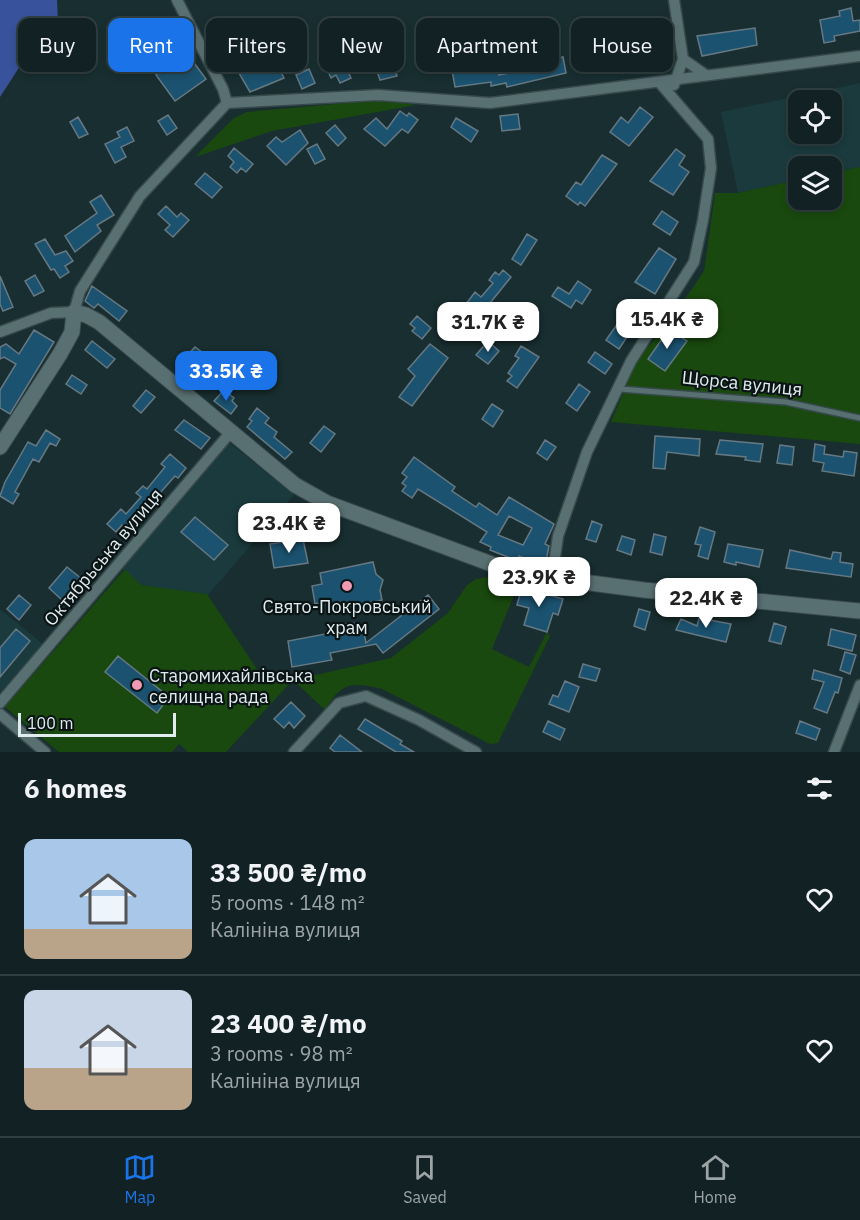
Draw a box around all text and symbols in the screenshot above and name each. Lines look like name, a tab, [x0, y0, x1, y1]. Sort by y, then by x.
chip: Buy	[18, 18, 96, 72]
chip: Rent	[108, 18, 194, 72]
chip: Filters	[206, 18, 307, 72]
chip: New	[319, 18, 404, 72]
chip: Apartment	[416, 18, 559, 72]
chip: House	[571, 18, 673, 72]
map controls	[788, 90, 842, 210]
button: locate	[788, 90, 842, 144]
button: layers	[788, 156, 842, 210]
pin: 15.4K ₴	[612, 299, 722, 350]
pin: 31.7K ₴	[433, 302, 543, 353]
text: 15.4K ₴	[630, 305, 704, 332]
text: 31.7K ₴	[451, 308, 525, 335]
pin: 33.5K ₴	[171, 351, 281, 402]
text: 33.5K ₴	[189, 357, 263, 384]
street label: Щорса вулиця	[681, 365, 803, 401]
street label: Октябрьська вулиця	[39, 484, 167, 630]
pin: 23.4K ₴	[234, 503, 344, 554]
text: 23.4K ₴	[252, 509, 326, 536]
pin: 23.9K ₴	[484, 557, 594, 608]
text: 23.9K ₴	[502, 563, 576, 590]
pin: 22.4K ₴	[651, 578, 761, 629]
marker: Свято-Покровський храм	[340, 579, 354, 593]
text: 22.4K ₴	[669, 584, 743, 611]
place label: Свято-Покровський храм	[263, 595, 431, 639]
place label: Старомихайлівська селищна рада	[149, 664, 314, 708]
marker: Старомихайлівська селищна рада	[130, 678, 144, 692]
scale bar	[18, 710, 176, 738]
text: 100 m	[27, 713, 74, 733]
text: 6 homes	[24, 771, 127, 805]
icon: filters	[803, 772, 836, 805]
text: 33 500 ₴/mo	[210, 855, 367, 889]
icon: home	[72, 863, 144, 935]
icon: heart	[803, 883, 836, 916]
text: 5 rooms · 148 m²	[210, 889, 365, 916]
text: Калініна вулиця	[210, 916, 361, 943]
text: 23 400 ₴/mo	[210, 1006, 367, 1040]
icon: home	[72, 1014, 144, 1086]
icon: heart	[803, 1034, 836, 1067]
text: 3 rooms · 98 m²	[210, 1040, 353, 1067]
text: Калініна вулиця	[210, 1067, 361, 1094]
tab: Map	[123, 1151, 156, 1207]
tab: Saved	[403, 1151, 447, 1207]
tab: Home	[694, 1151, 737, 1207]

